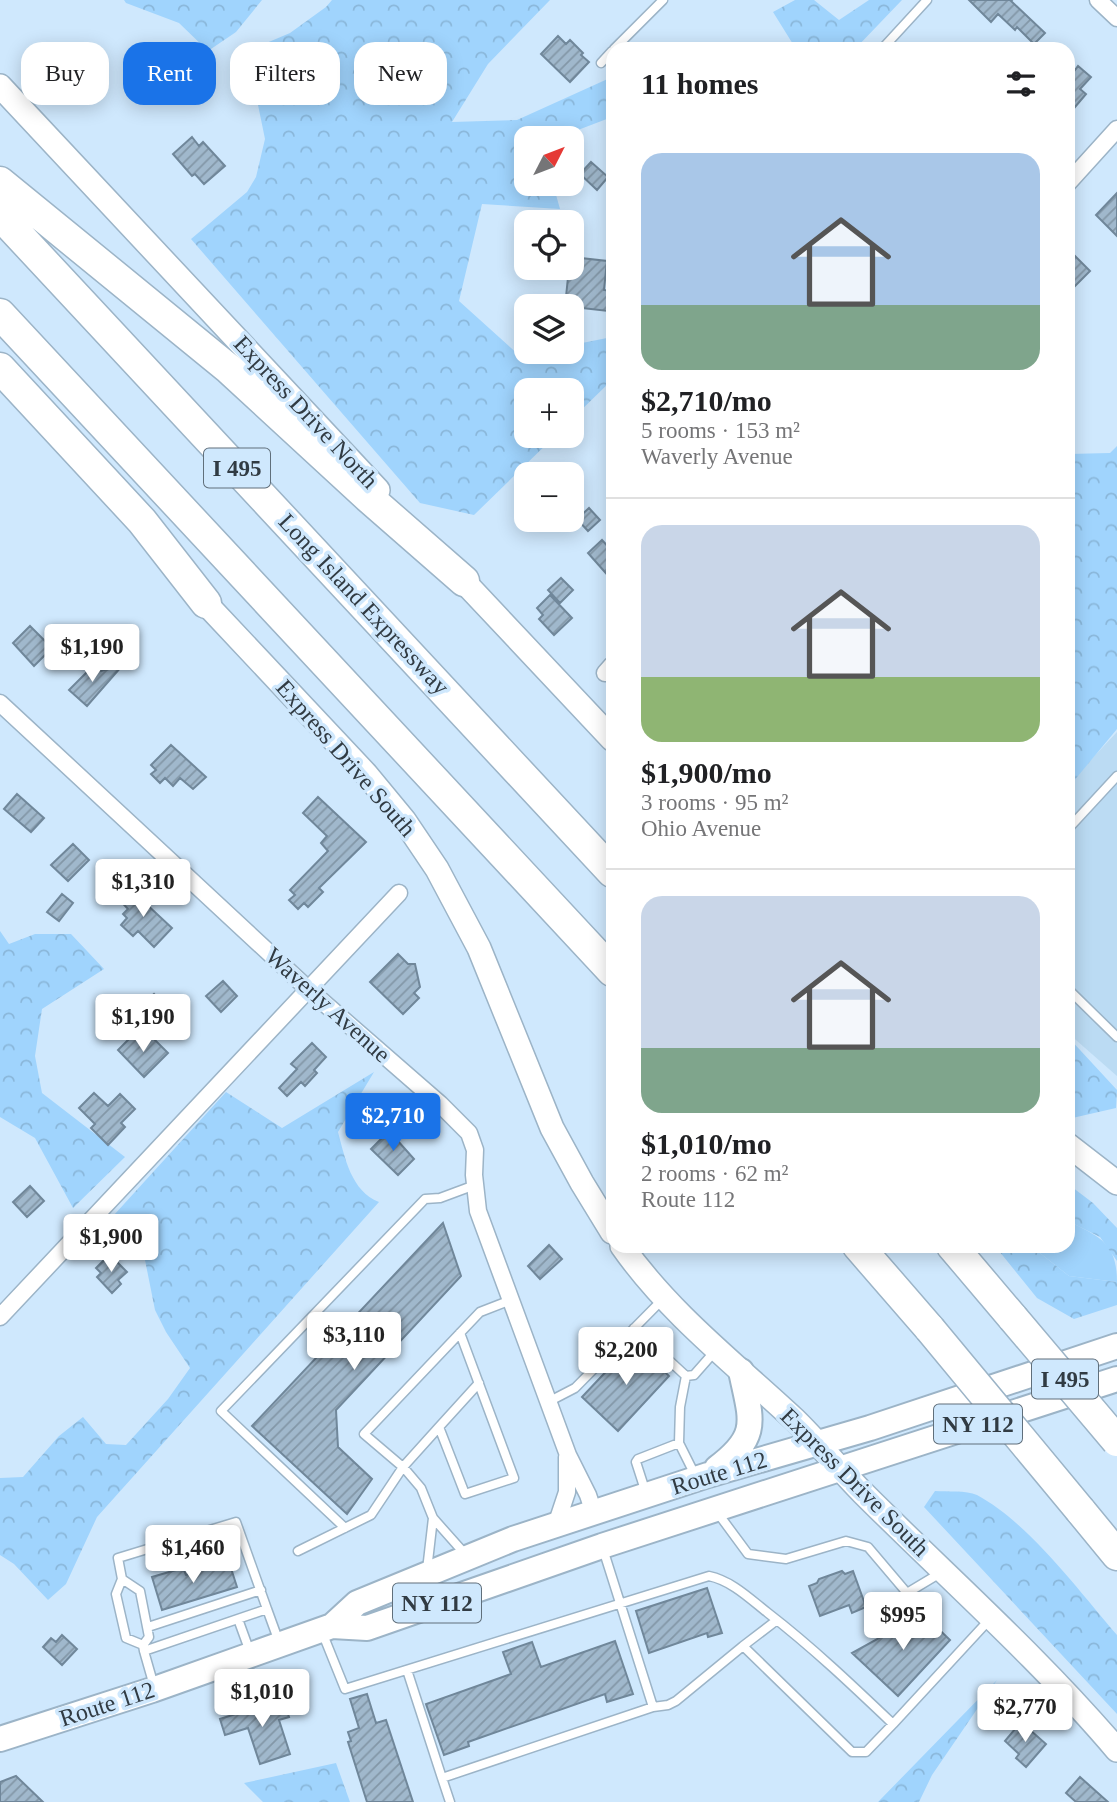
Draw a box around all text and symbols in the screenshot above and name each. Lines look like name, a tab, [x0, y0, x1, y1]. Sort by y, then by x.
chip: Buy	[21, 42, 109, 105]
chip: Rent	[123, 42, 216, 105]
chip: Filters	[230, 42, 340, 105]
chip: New	[354, 42, 447, 105]
icon: filters	[1002, 65, 1040, 103]
text: 11 homes	[641, 67, 759, 100]
north arrow	[514, 126, 584, 196]
map controls	[514, 126, 584, 532]
icon: home	[778, 199, 904, 325]
button: locate	[514, 210, 584, 280]
button: layers	[514, 294, 584, 364]
street label: Express Drive North	[229, 331, 383, 493]
button: +	[514, 378, 584, 448]
text: $2,710/mo	[641, 384, 772, 417]
text: 5 rooms · 153 m²	[641, 418, 800, 443]
text: Waverly Avenue	[641, 444, 793, 469]
road number: I 495	[204, 448, 270, 488]
button: −	[514, 462, 584, 532]
street label: Long Island Expressway	[274, 508, 454, 700]
icon: home	[778, 571, 904, 697]
pin: $1,190	[35, 624, 149, 684]
text: $1,190	[60, 634, 124, 659]
street label: Express Drive South	[271, 675, 421, 841]
text: $1,900/mo	[641, 756, 772, 789]
text: 3 rooms · 95 m²	[641, 790, 788, 815]
text: Ohio Avenue	[641, 816, 761, 841]
pin: $1,310	[86, 860, 200, 919]
text: $1,310	[111, 869, 175, 894]
street label: Waverly Avenue	[261, 942, 395, 1068]
icon: home	[778, 942, 904, 1068]
pin: $1,190	[86, 995, 200, 1054]
text: $1,190	[111, 1004, 175, 1029]
pin: $2,710	[336, 1094, 450, 1153]
text: $2,710	[361, 1103, 425, 1128]
text: $1,010/mo	[641, 1127, 772, 1160]
text: 2 rooms · 62 m²	[641, 1161, 788, 1186]
text: Route 112	[641, 1187, 735, 1212]
pin: $1,900	[54, 1214, 168, 1274]
text: $1,900	[79, 1224, 143, 1249]
pin: $3,110	[297, 1312, 411, 1372]
text: $3,110	[323, 1322, 385, 1347]
pin: $2,200	[569, 1328, 683, 1387]
text: $2,200	[594, 1337, 658, 1362]
road number: I 495	[1032, 1360, 1098, 1398]
street label: Express Drive South	[776, 1403, 934, 1561]
road number: NY 112	[934, 1404, 1022, 1443]
street label: Route 112	[668, 1446, 770, 1500]
pin: $1,460	[136, 1526, 250, 1585]
text: $1,460	[161, 1535, 225, 1560]
road number: NY 112	[393, 1584, 481, 1622]
pin: $995	[862, 1592, 944, 1652]
text: $995	[880, 1602, 926, 1627]
pin: $1,010	[205, 1670, 319, 1729]
street label: Route 112	[56, 1676, 158, 1732]
text: $1,010	[230, 1679, 294, 1704]
pin: $2,770	[968, 1684, 1082, 1744]
text: $2,770	[993, 1694, 1057, 1719]

